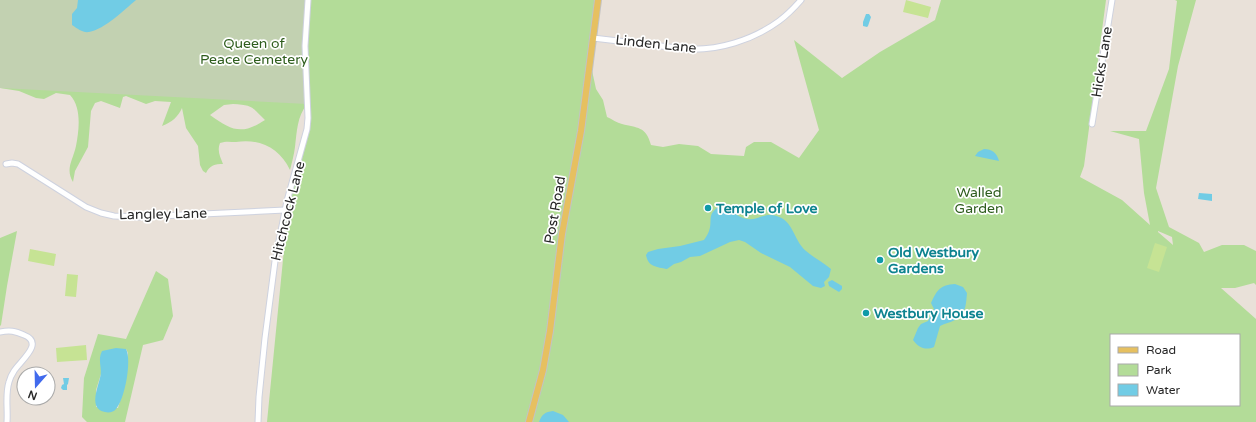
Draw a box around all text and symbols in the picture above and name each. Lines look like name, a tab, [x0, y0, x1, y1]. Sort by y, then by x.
street label: Hicks Lane	[1088, 25, 1116, 99]
street label: Linden Lane	[615, 31, 697, 57]
park label: Queen of Peace Cemetery	[200, 35, 309, 68]
street label: Hitchcock Lane	[267, 159, 309, 263]
street label: Post Road	[541, 175, 569, 245]
park label: Walled Garden	[955, 184, 1003, 217]
place label: Temple of Love	[715, 200, 818, 217]
marker: Temple of Love	[703, 203, 713, 213]
street label: Langley Lane	[119, 205, 207, 223]
place label: Old Westbury Gardens	[888, 244, 979, 277]
marker: Old Westbury Gardens	[875, 255, 885, 265]
place label: Westbury House	[874, 305, 983, 322]
marker: Westbury House	[861, 308, 871, 318]
legend	[1110, 334, 1240, 406]
text: Road	[1146, 343, 1176, 357]
text: Park	[1146, 363, 1172, 377]
north arrow	[16, 366, 56, 406]
text: Water	[1146, 383, 1181, 397]
text: N	[26, 387, 39, 403]

